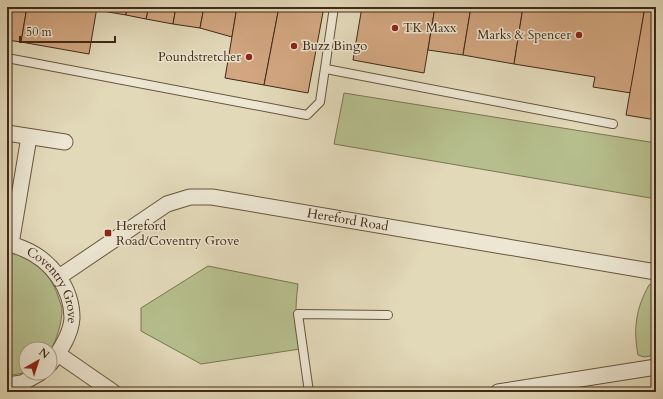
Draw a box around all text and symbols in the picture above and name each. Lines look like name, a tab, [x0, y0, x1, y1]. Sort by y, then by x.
scale bar	[20, 18, 115, 44]
place label: TK Maxx	[403, 19, 457, 37]
marker: TK Maxx	[390, 23, 400, 33]
text: 50 m	[26, 24, 53, 40]
place label: Marks & Spencer	[477, 26, 571, 44]
marker: Marks & Spencer	[574, 30, 584, 40]
place label: Buzz Bingo	[302, 37, 367, 55]
marker: Buzz Bingo	[289, 41, 299, 51]
place label: Poundstretcher	[158, 48, 241, 66]
marker: Poundstretcher	[244, 52, 254, 62]
street label: Hereford Road	[306, 204, 390, 236]
place label: Hereford Road/Coventry Grove	[116, 217, 239, 250]
marker: Hereford Road/Coventry Grove	[103, 228, 113, 238]
street label: Coventry Grove	[23, 243, 81, 325]
north arrow	[18, 341, 58, 381]
text: N	[36, 345, 53, 363]

